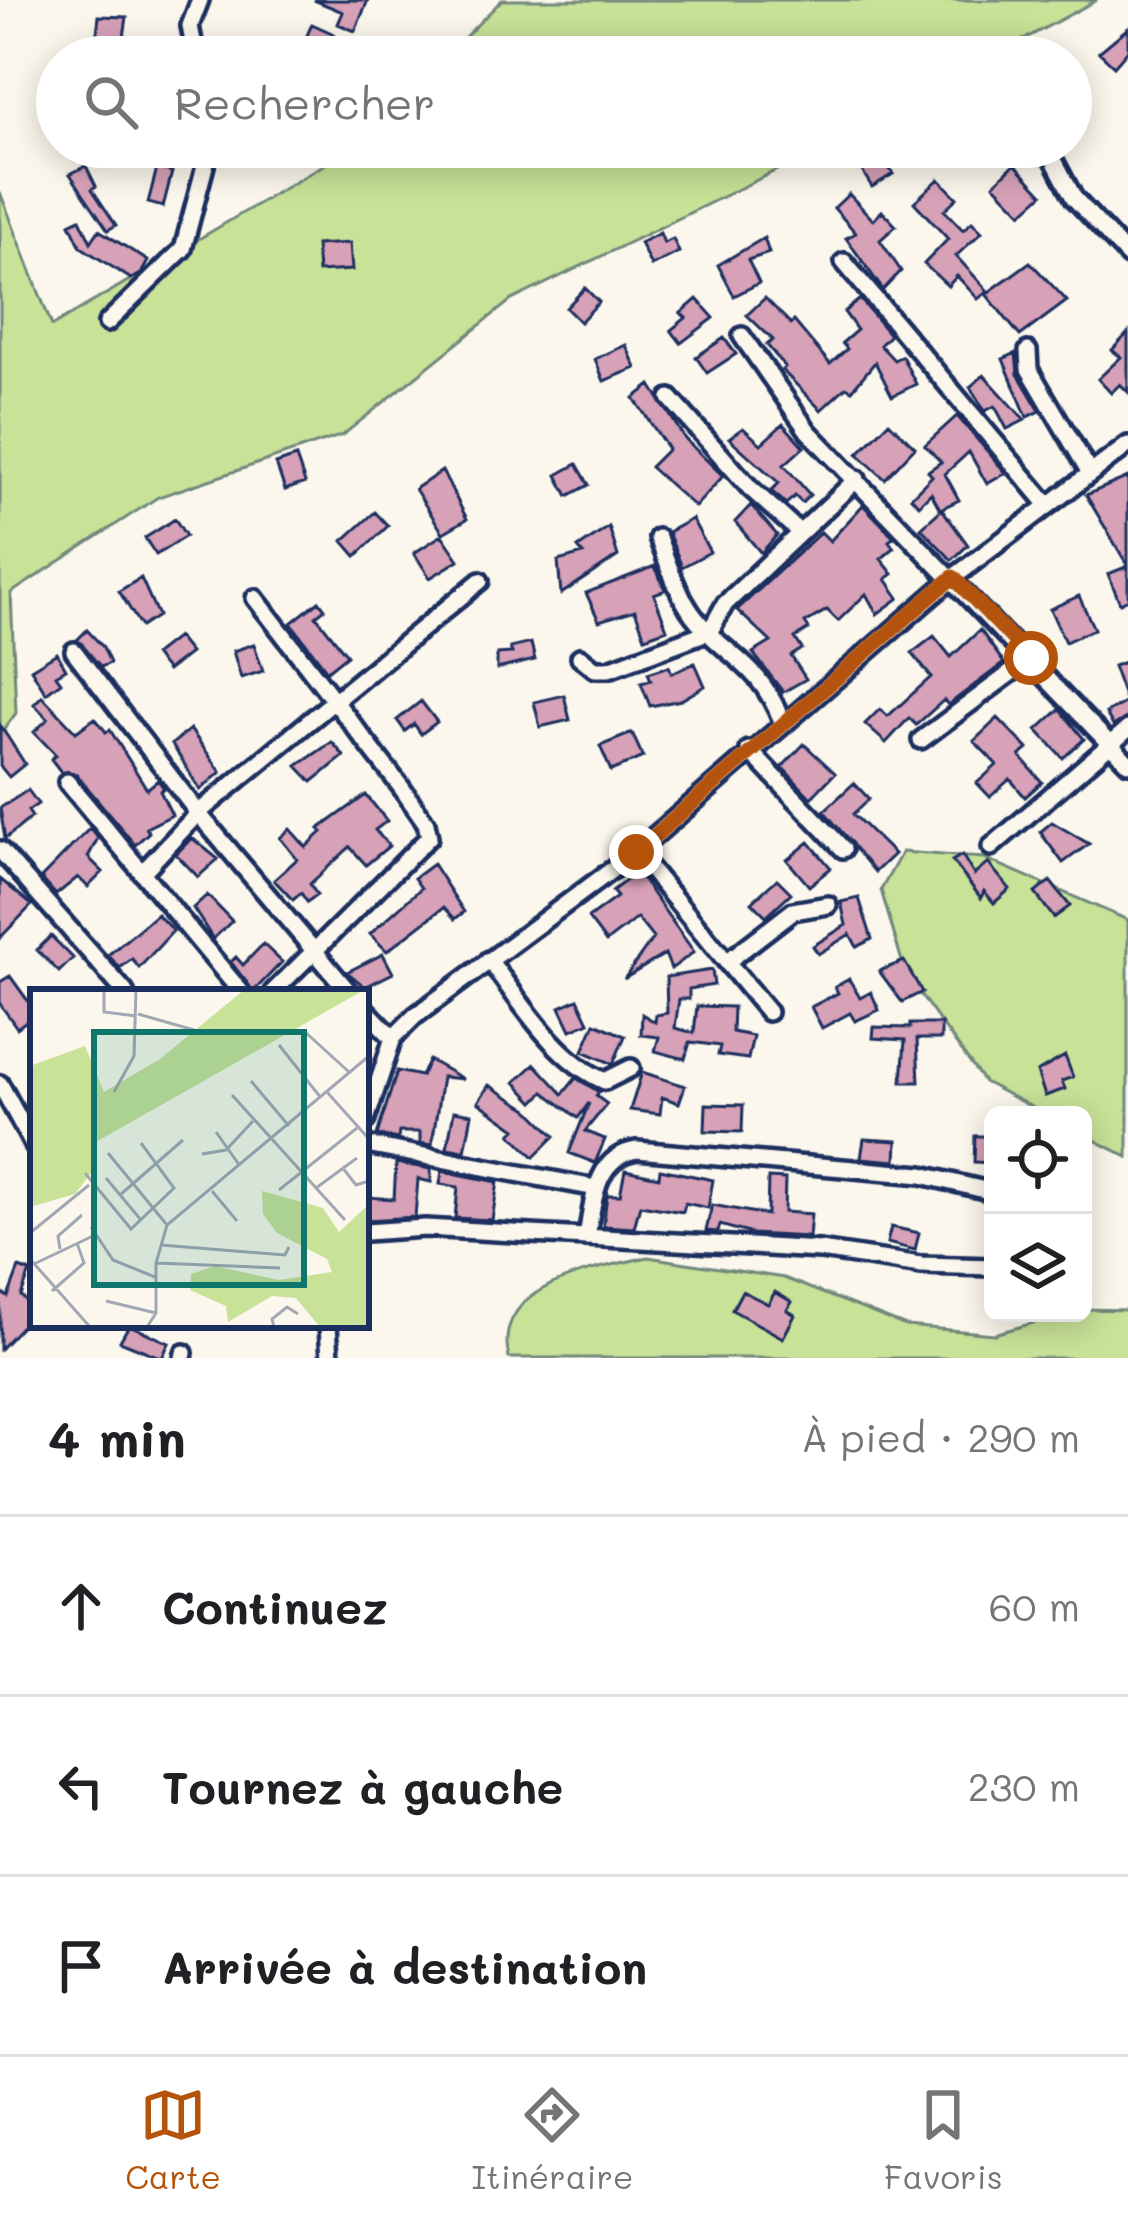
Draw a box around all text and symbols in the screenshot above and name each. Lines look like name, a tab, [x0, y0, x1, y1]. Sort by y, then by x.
search box	[36, 36, 1092, 168]
icon: search	[78, 69, 144, 135]
text: Rechercher	[174, 73, 435, 131]
route start	[1004, 631, 1058, 685]
route end	[609, 825, 663, 879]
inset map	[30, 989, 369, 1328]
map controls	[984, 1106, 1092, 1322]
button: locate	[984, 1106, 1092, 1214]
button: layers	[984, 1214, 1092, 1322]
text: 4 min	[48, 1403, 186, 1470]
text: À pied · 290 m	[801, 1411, 1080, 1462]
icon: ahead	[48, 1573, 114, 1639]
text: Continuez	[162, 1577, 388, 1635]
text: 60 m	[989, 1580, 1080, 1631]
icon: left	[48, 1753, 114, 1819]
text: Tournez à gauche	[162, 1757, 563, 1815]
text: 230 m	[968, 1760, 1080, 1811]
icon: arrive	[48, 1933, 114, 1999]
text: Arrivée à destination	[162, 1937, 647, 1995]
tab: Carte	[125, 2082, 221, 2197]
tab: Itinéraire	[471, 2082, 633, 2197]
tab: Favoris	[884, 2082, 1003, 2197]

